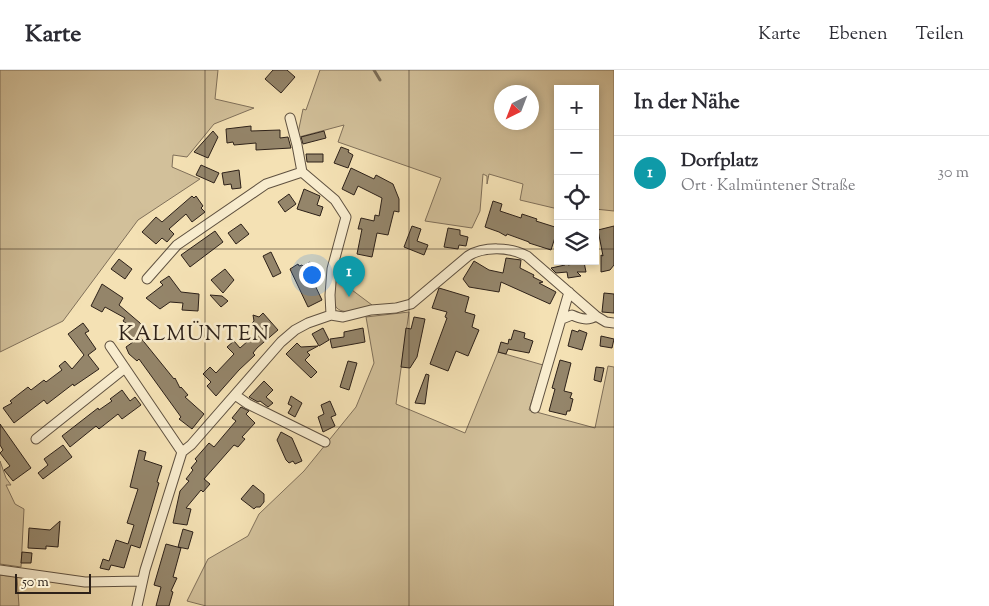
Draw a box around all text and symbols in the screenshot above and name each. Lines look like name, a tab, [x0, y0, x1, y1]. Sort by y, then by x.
text: Karte	[25, 18, 82, 52]
text: Karte	[758, 22, 801, 48]
text: Ebenen	[829, 22, 888, 48]
text: Teilen	[916, 22, 964, 48]
north arrow	[494, 85, 539, 130]
map controls	[554, 85, 599, 265]
button: +	[554, 85, 599, 130]
text: In der Nähe	[634, 88, 740, 118]
button: −	[554, 130, 599, 175]
text: Dorfplatz	[681, 148, 758, 175]
text: 1	[647, 162, 653, 185]
text: 30 m	[938, 162, 969, 185]
button: locate	[554, 175, 599, 220]
text: Ort · Kalmüntener Straße	[681, 175, 855, 198]
button: layers	[554, 220, 599, 265]
pin: 1	[333, 256, 365, 297]
your location	[299, 262, 325, 288]
district label: KALMÜNTEN	[118, 320, 270, 350]
scale bar	[15, 571, 91, 594]
text: 50 m	[22, 573, 49, 593]

